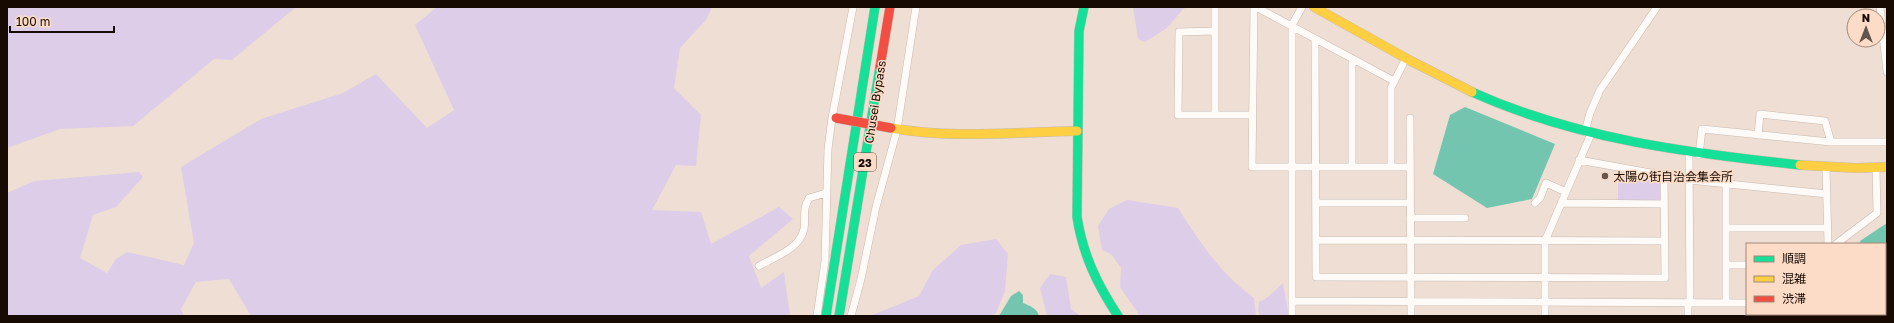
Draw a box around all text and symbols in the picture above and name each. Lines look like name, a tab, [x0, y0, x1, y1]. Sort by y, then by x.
scale bar	[10, 8, 114, 34]
north arrow	[1846, 8, 1886, 48]
text: N	[1862, 11, 1870, 24]
text: 100 m	[16, 14, 50, 29]
street label: Chusei Bypass	[861, 59, 889, 145]
road number: 23	[854, 153, 876, 171]
place label: 太陽の街自治会集会所	[1613, 169, 1733, 184]
marker: 太陽の街自治会集会所	[1600, 171, 1610, 181]
legend	[1746, 243, 1886, 315]
text: 順調	[1782, 251, 1806, 266]
text: 混雑	[1782, 271, 1806, 286]
text: 渋滞	[1782, 291, 1806, 306]

